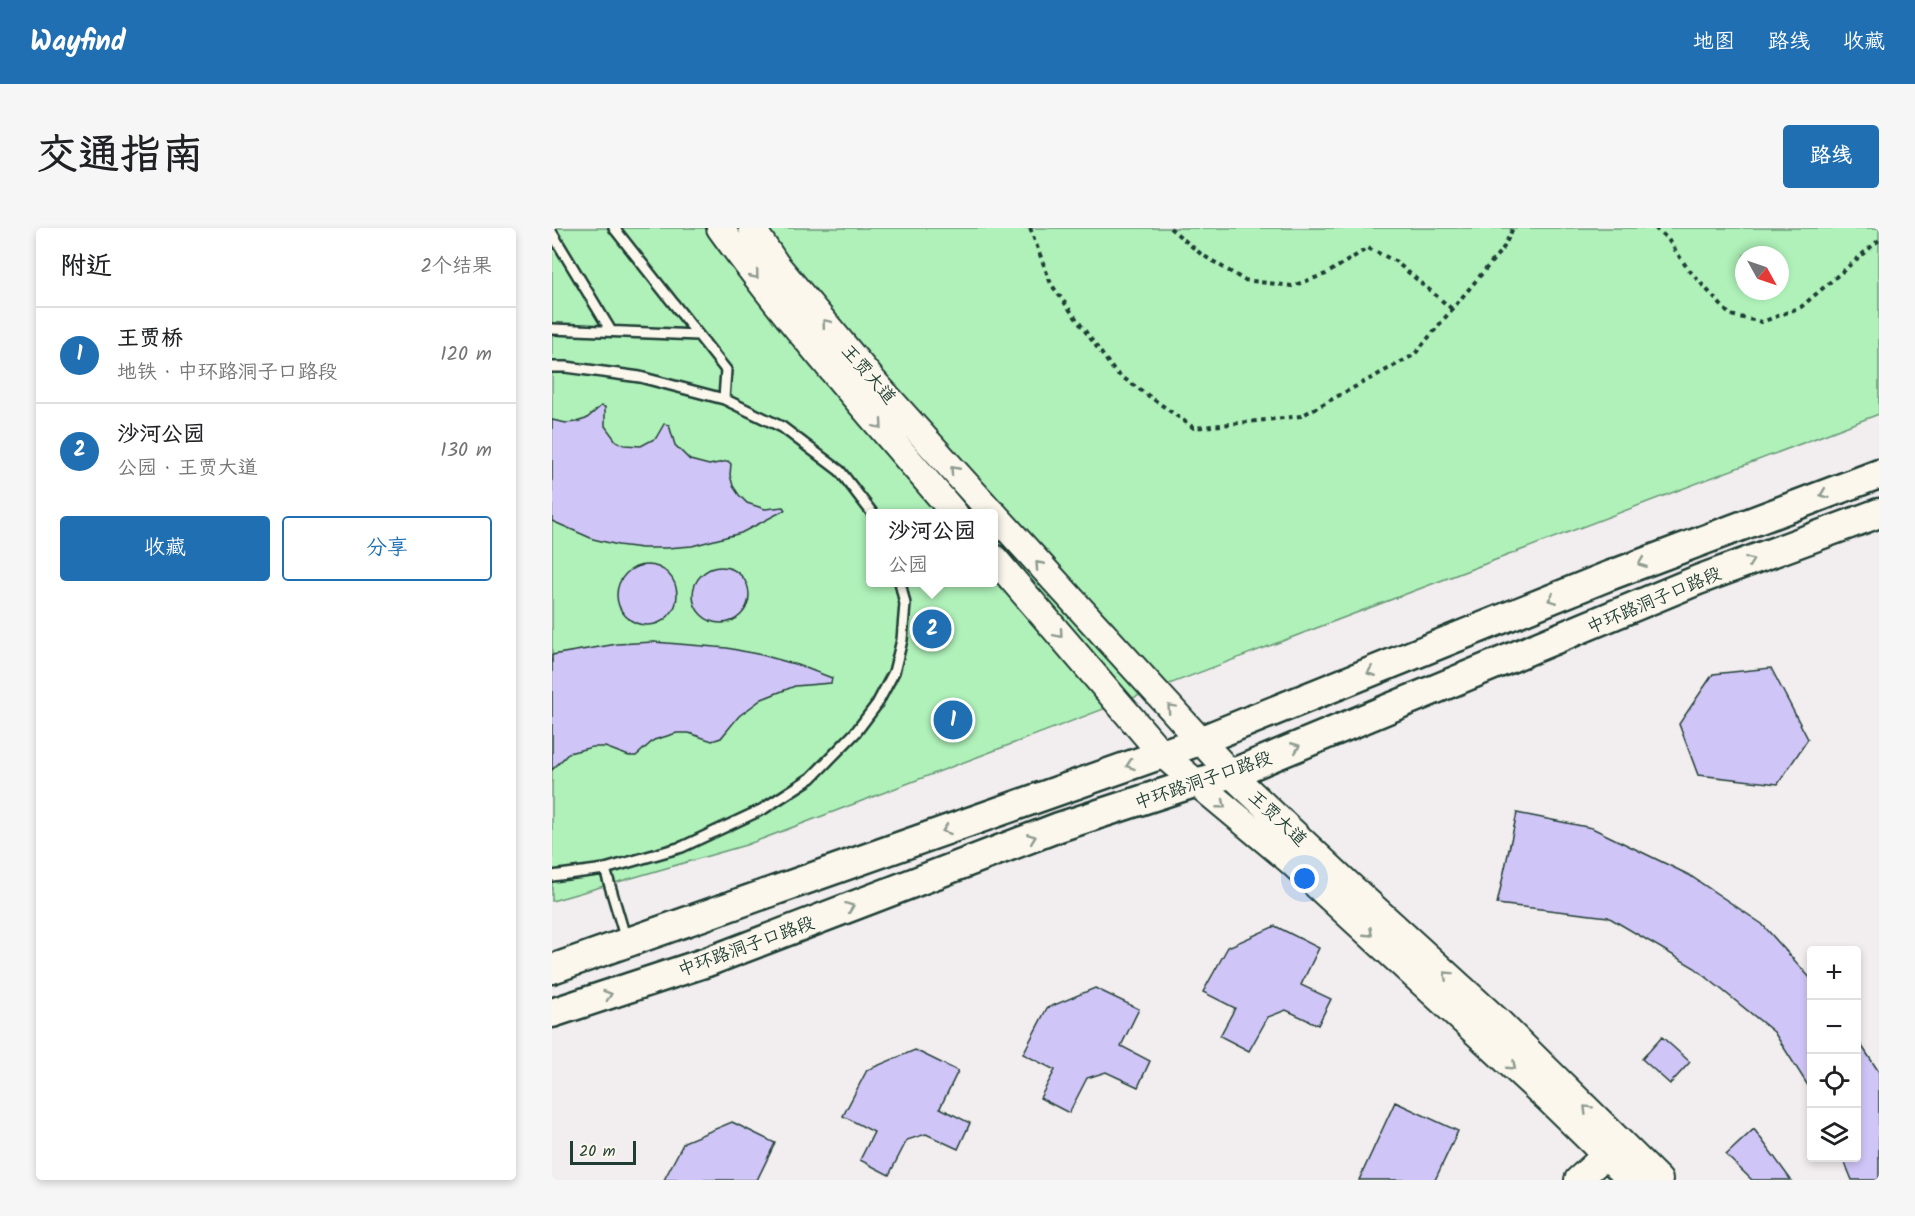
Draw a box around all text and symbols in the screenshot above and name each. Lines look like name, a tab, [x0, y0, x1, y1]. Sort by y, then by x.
text: Wayfind	[30, 20, 126, 65]
text: 地图	[1693, 26, 1735, 59]
text: 路线	[1768, 26, 1810, 59]
text: 收藏	[1843, 26, 1885, 59]
text: 交通指南	[36, 123, 204, 190]
button: 路线	[1783, 125, 1879, 188]
text: 附近	[60, 246, 112, 288]
north arrow	[1735, 246, 1789, 300]
text: 2个结果	[420, 251, 492, 283]
one-way arrow	[747, 268, 758, 279]
one-way arrow	[822, 319, 833, 330]
text: 王贾桥	[117, 322, 183, 357]
street label: 王贾大道	[833, 338, 902, 412]
text: 1	[76, 339, 83, 371]
text: 120 m	[440, 339, 492, 371]
text: 地铁 · 中环路洞子口路段	[117, 357, 338, 389]
text: 沙河公园	[117, 418, 205, 453]
one-way arrow	[872, 418, 883, 429]
text: 2	[74, 435, 85, 467]
text: 130 m	[440, 435, 492, 467]
text: 公园 · 王贾大道	[117, 453, 258, 485]
one-way arrow	[950, 466, 961, 477]
one-way arrow	[1819, 487, 1830, 500]
popup	[866, 509, 998, 587]
text: 沙河公园	[888, 515, 976, 550]
button: 收藏	[60, 516, 270, 581]
button: 分享	[282, 516, 492, 581]
text: 公园	[888, 550, 928, 582]
one-way arrow	[1744, 555, 1755, 568]
one-way arrow	[1637, 556, 1648, 568]
street label: 中环路洞子口路段	[1583, 560, 1727, 643]
one-way arrow	[1035, 561, 1046, 571]
one-way arrow	[1547, 592, 1558, 604]
pin: 2	[912, 606, 952, 652]
one-way arrow	[1052, 627, 1063, 638]
one-way arrow	[1366, 665, 1377, 677]
pin: 1	[934, 698, 972, 742]
one-way arrow	[1167, 704, 1178, 714]
one-way arrow	[1290, 742, 1301, 754]
street label: 中环路洞子口路段	[1131, 744, 1276, 819]
one-way arrow	[1125, 758, 1136, 771]
street label: 王贾大道	[1241, 784, 1313, 854]
one-way arrow	[1215, 798, 1226, 809]
one-way arrow	[942, 822, 952, 835]
one-way arrow	[1027, 832, 1037, 845]
your location	[1290, 864, 1319, 893]
one-way arrow	[845, 902, 855, 915]
street label: 中环路洞子口路段	[674, 909, 819, 986]
one-way arrow	[1362, 926, 1373, 937]
map controls	[1807, 946, 1861, 1162]
button: +	[1807, 946, 1861, 1000]
one-way arrow	[1443, 971, 1454, 982]
one-way arrow	[602, 989, 613, 1002]
button: −	[1807, 1000, 1861, 1054]
button: locate	[1807, 1054, 1861, 1108]
one-way arrow	[1505, 1058, 1516, 1069]
one-way arrow	[1584, 1106, 1595, 1117]
button: layers	[1807, 1108, 1861, 1162]
scale bar	[570, 1138, 636, 1166]
text: 20 m	[579, 1139, 615, 1164]

